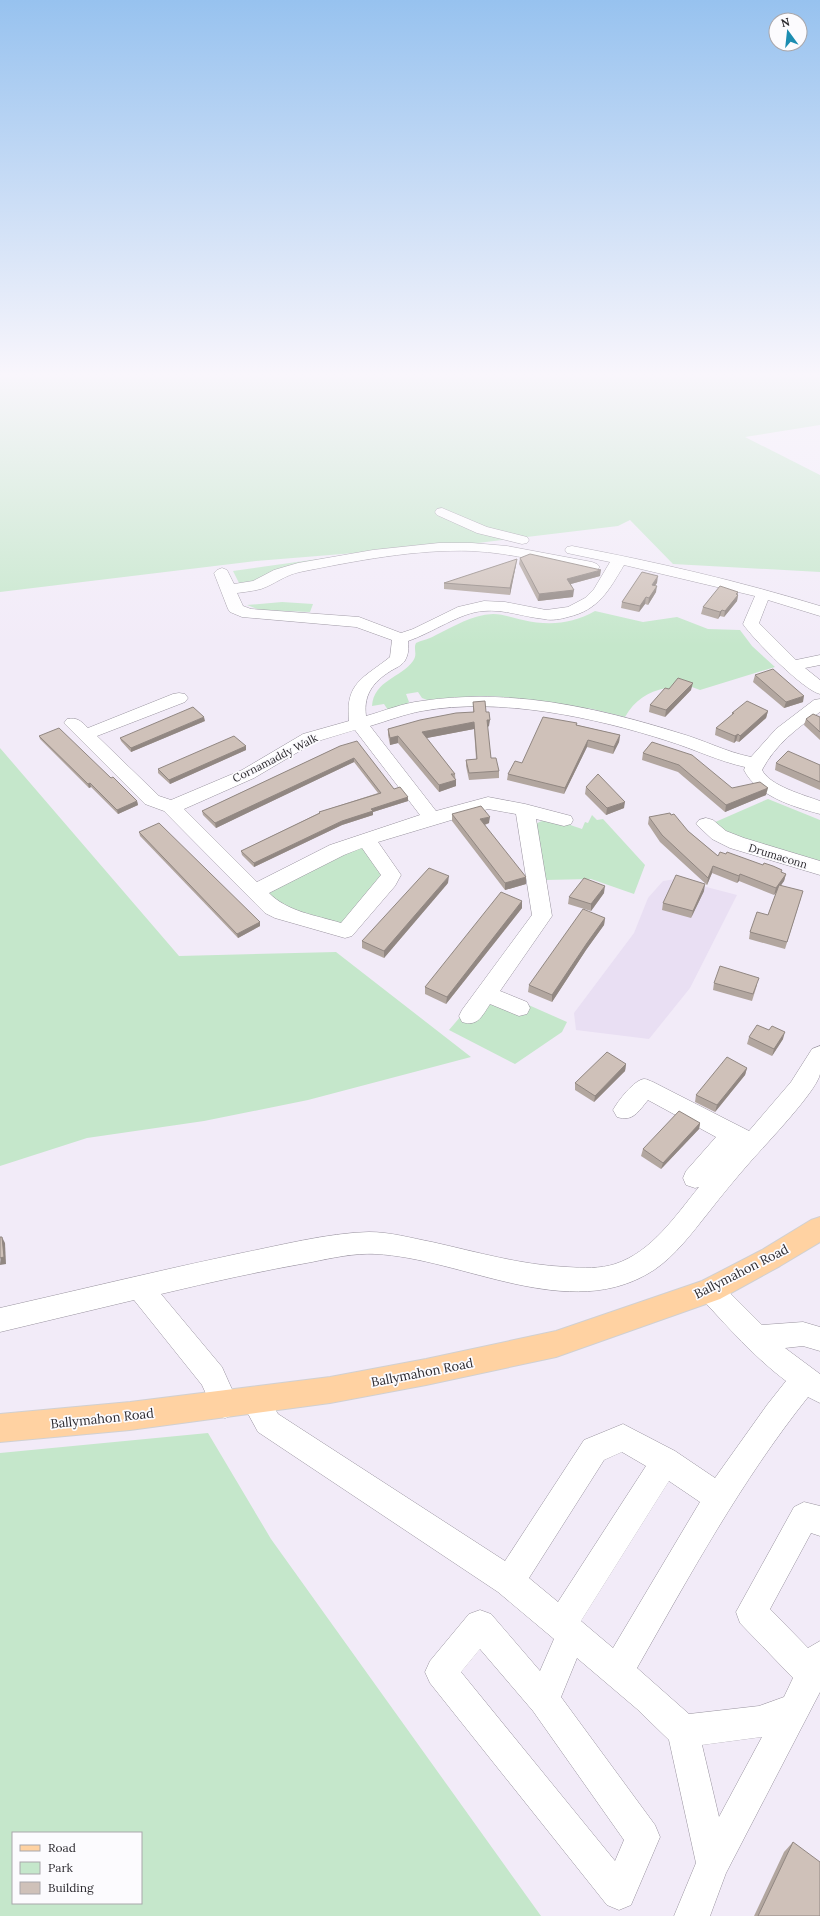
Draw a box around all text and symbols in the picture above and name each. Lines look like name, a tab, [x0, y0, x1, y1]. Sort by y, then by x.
north arrow	[768, 12, 808, 52]
text: N	[779, 14, 792, 30]
street label: Cornamaddy Walk	[230, 730, 320, 785]
street label: Drumaconn	[747, 840, 809, 872]
street label: Ballymahon Road	[691, 1240, 792, 1303]
street label: Ballymahon Road	[369, 1354, 475, 1391]
street label: Ballymahon Road	[50, 1405, 155, 1432]
legend	[12, 1832, 142, 1904]
text: Road	[48, 1840, 76, 1855]
text: Park	[48, 1860, 74, 1875]
text: Building	[48, 1880, 94, 1895]

